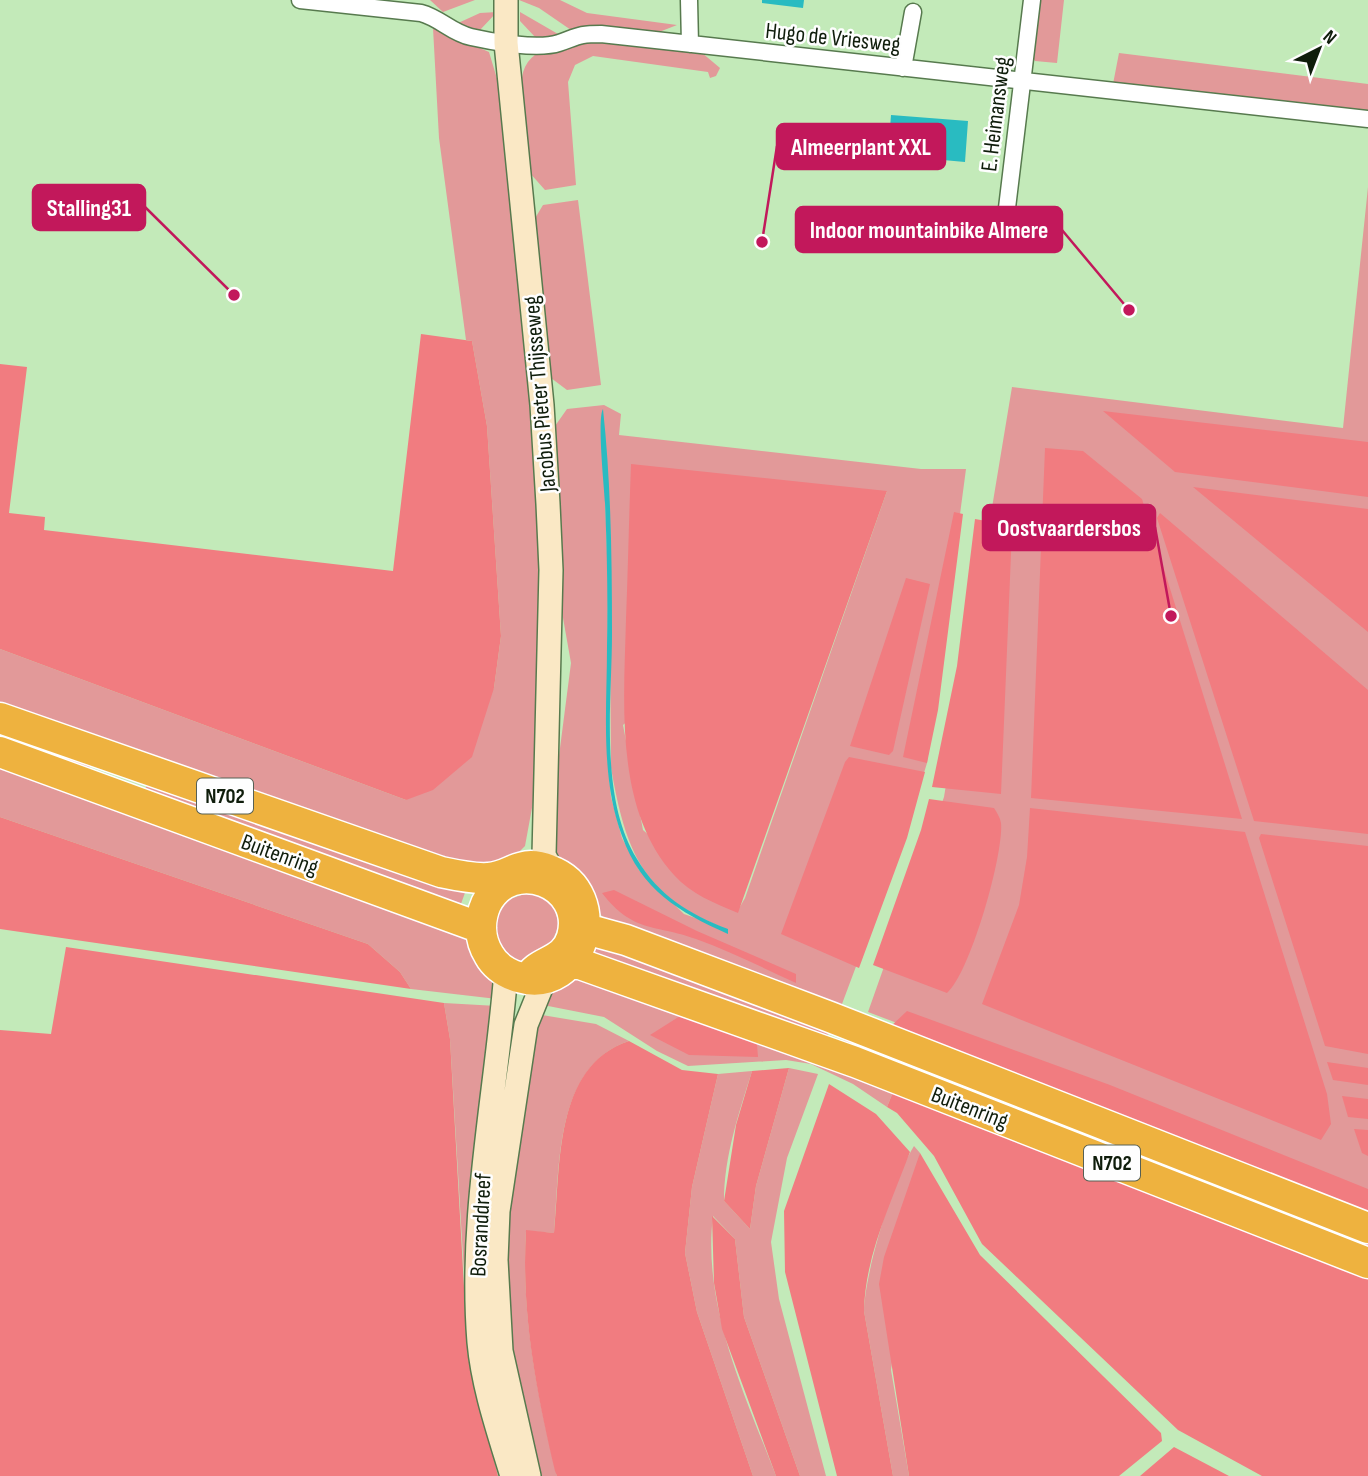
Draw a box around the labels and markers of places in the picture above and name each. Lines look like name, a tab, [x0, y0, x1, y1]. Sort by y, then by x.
callout: Almeerplant XXL	[777, 124, 945, 169]
callout: Stalling31	[33, 185, 145, 230]
callout: Indoor mountainbike Almere	[796, 207, 1062, 252]
callout: Oostvaardersbos	[983, 505, 1155, 550]

